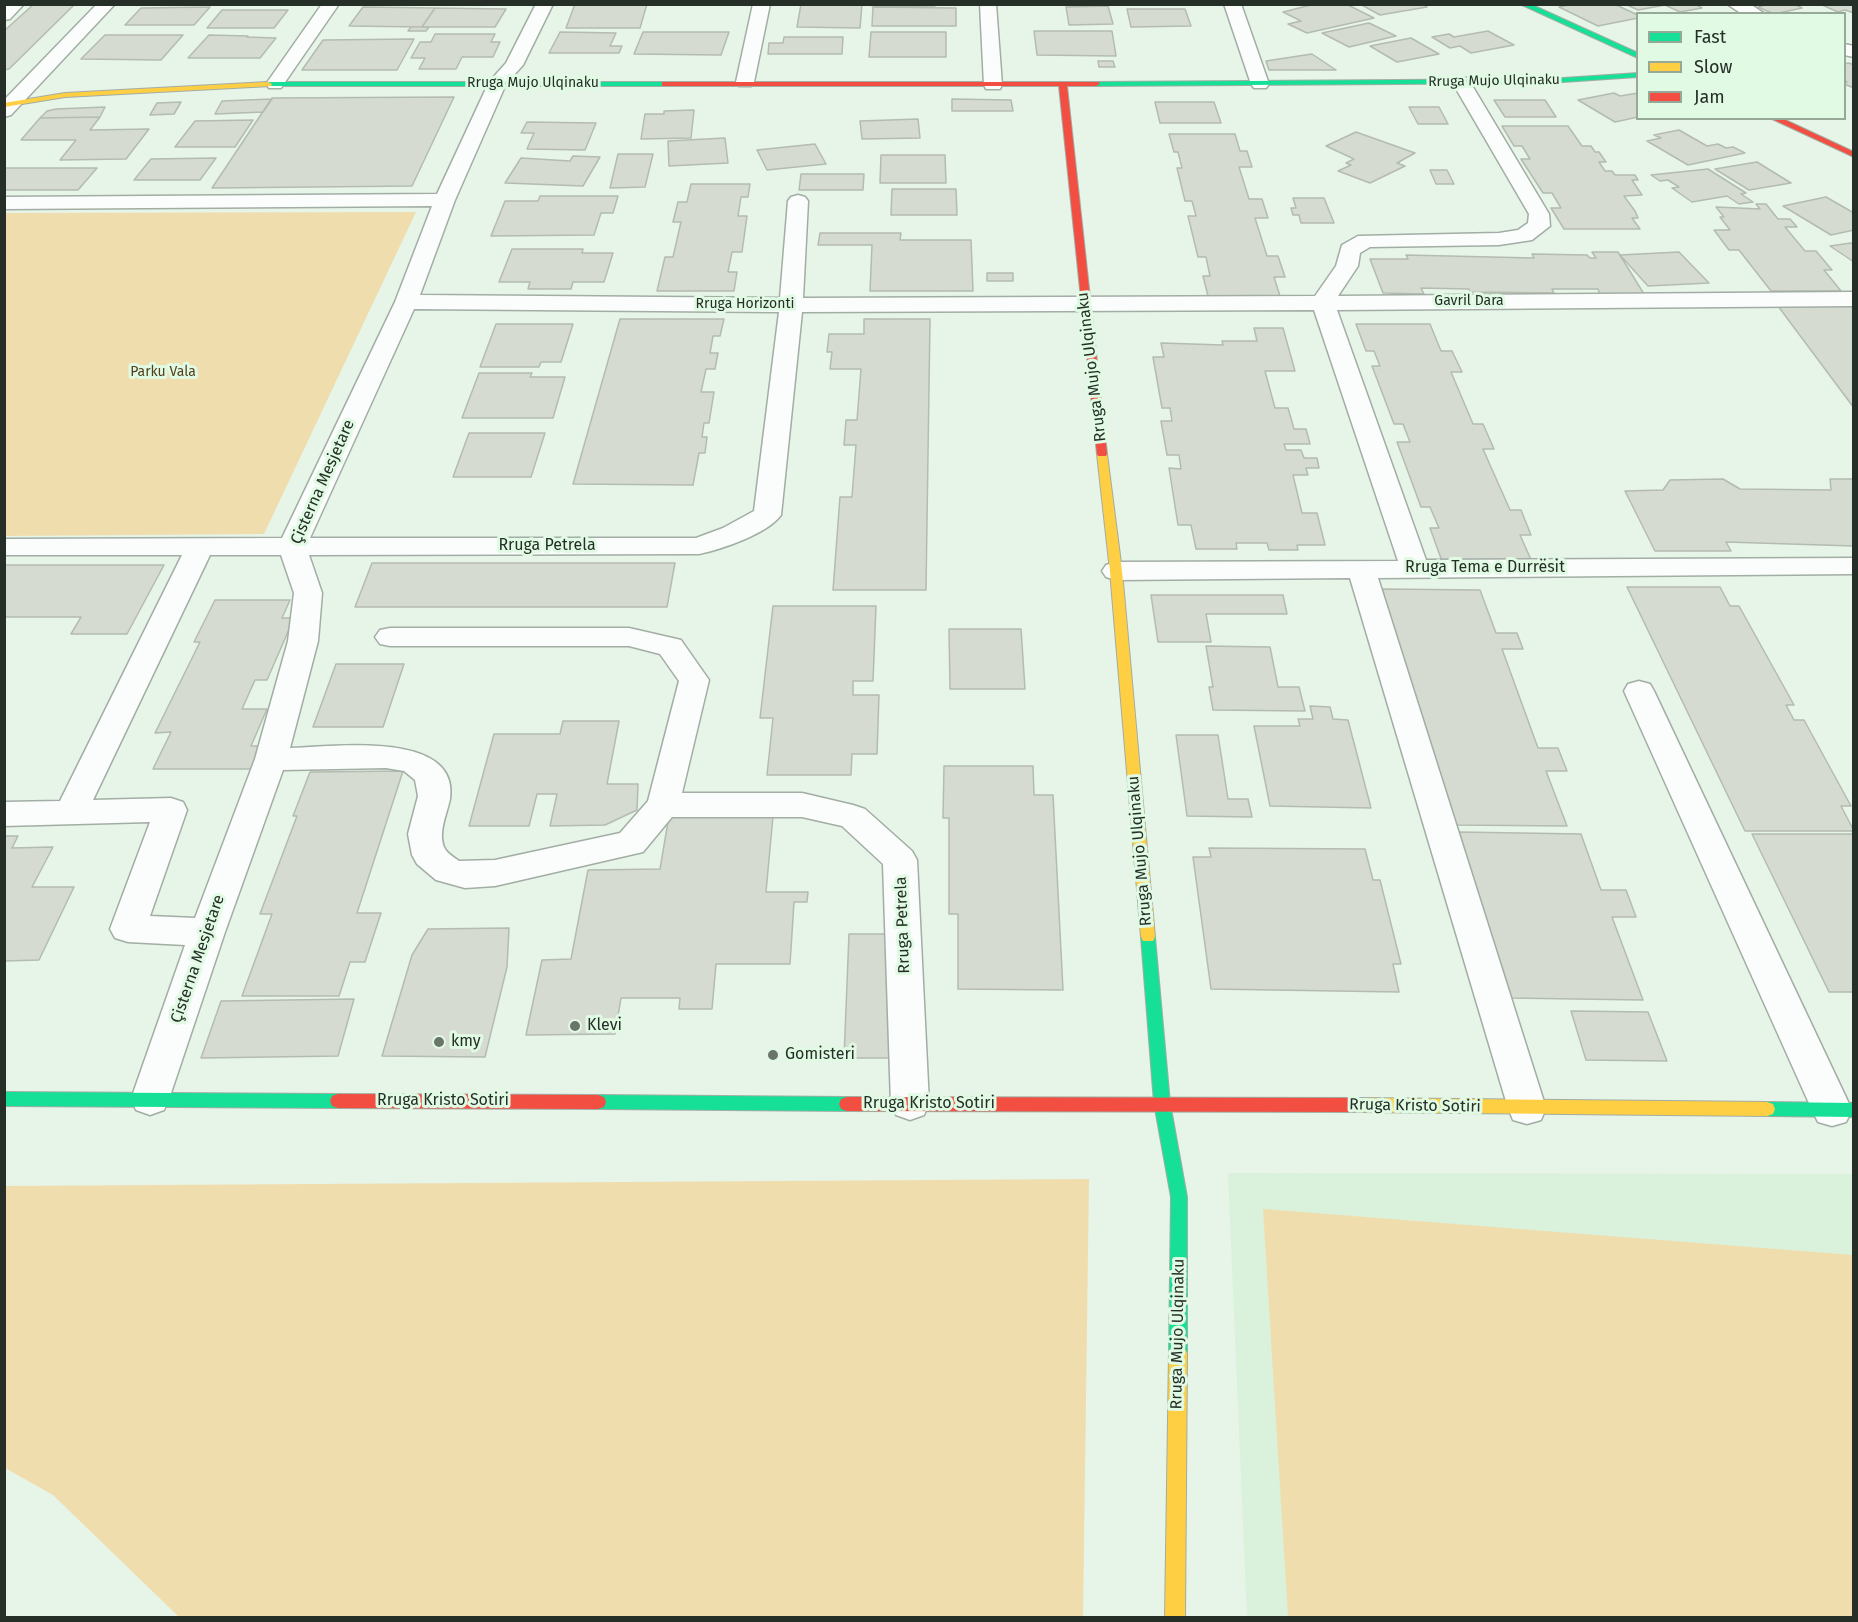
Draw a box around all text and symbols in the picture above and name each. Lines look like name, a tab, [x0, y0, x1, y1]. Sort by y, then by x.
legend	[1636, 12, 1846, 120]
text: Fast	[1694, 26, 1726, 48]
text: Slow	[1694, 56, 1732, 78]
street label: Rruga Mujo Ulqinaku	[1428, 71, 1560, 91]
street label: Rruga Mujo Ulqinaku	[467, 75, 599, 91]
text: Jam	[1694, 86, 1725, 108]
street label: Rruga Mujo Ulqinaku	[1073, 291, 1111, 443]
street label: Gavril Dara	[1434, 293, 1504, 309]
street label: Rruga Horizonti	[696, 296, 794, 312]
park label: Parku Vala	[130, 364, 196, 380]
street label: Çisterna Mesjetare	[287, 417, 359, 547]
street label: Rruga Petrela	[498, 536, 596, 556]
street label: Rruga Tema e Durrësit	[1405, 558, 1565, 578]
street label: Rruga Mujo Ulqinaku	[1124, 775, 1156, 927]
street label: Rruga Petrela	[892, 876, 914, 974]
street label: Çisterna Mesjetare	[167, 892, 229, 1026]
place label: Klevi	[587, 1016, 622, 1036]
marker: Klevi	[568, 1019, 582, 1033]
place label: kmy	[451, 1032, 481, 1052]
marker: kmy	[432, 1035, 446, 1049]
place label: Gomisteri	[785, 1045, 855, 1065]
marker: Gomisteri	[766, 1048, 780, 1062]
street label: Rruga Kristo Sotiri	[377, 1091, 509, 1111]
street label: Rruga Kristo Sotiri	[863, 1094, 995, 1114]
street label: Rruga Kristo Sotiri	[1349, 1095, 1481, 1117]
street label: Rruga Mujo Ulqinaku	[1167, 1258, 1189, 1410]

